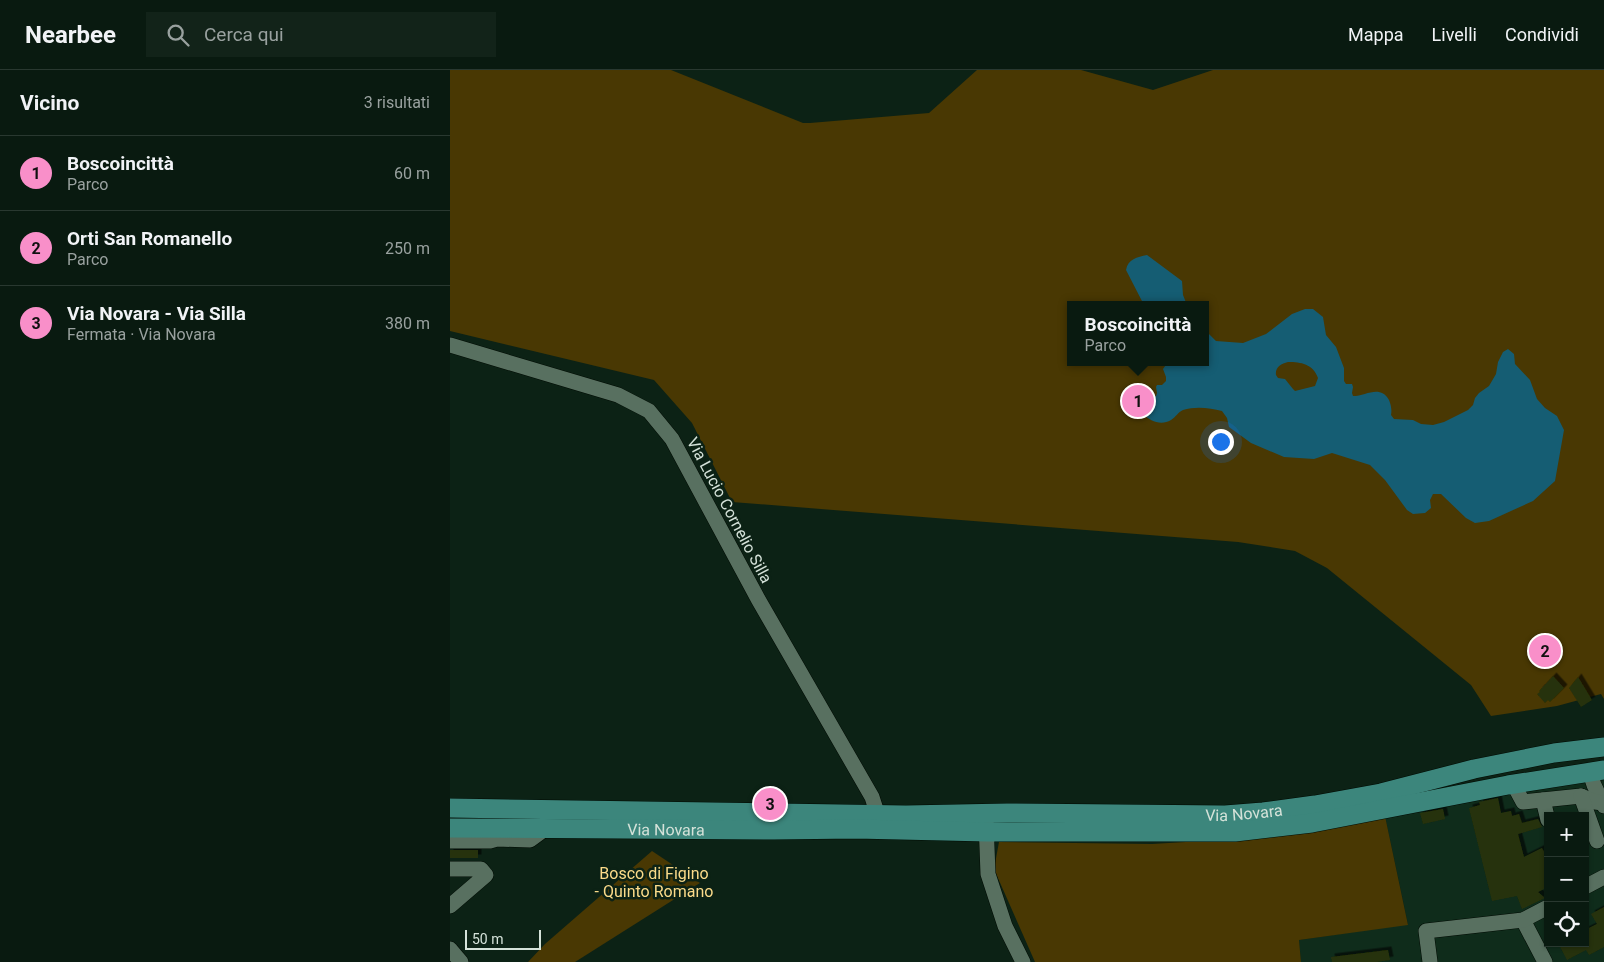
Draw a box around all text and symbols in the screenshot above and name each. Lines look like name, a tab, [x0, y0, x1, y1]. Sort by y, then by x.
search box	[146, 12, 496, 57]
text: Nearbee	[25, 21, 116, 49]
icon: search	[164, 21, 192, 49]
text: Cerca qui	[204, 23, 284, 46]
text: Mappa	[1348, 24, 1404, 45]
text: Livelli	[1432, 24, 1477, 45]
text: Condividi	[1505, 24, 1579, 45]
text: Vicino	[20, 91, 79, 115]
text: 3 risultati	[364, 93, 430, 112]
text: Boscoincittà	[67, 152, 174, 175]
text: 1	[31, 164, 41, 183]
text: 60 m	[394, 164, 430, 183]
text: Parco	[67, 175, 108, 194]
text: Orti San Romanello	[67, 227, 232, 250]
text: 2	[31, 239, 41, 258]
text: 250 m	[385, 239, 430, 258]
text: Parco	[67, 250, 108, 269]
popup	[1067, 301, 1209, 366]
text: Via Novara - Via Silla	[67, 302, 246, 325]
text: Boscoincittà	[1085, 313, 1191, 336]
text: 3	[31, 314, 41, 333]
text: 380 m	[385, 314, 430, 333]
text: Fermata · Via Novara	[67, 325, 216, 344]
text: Parco	[1085, 336, 1126, 355]
pin: 1	[1122, 382, 1154, 420]
your location	[1208, 429, 1234, 455]
street label: Via Lucio Cornelio Silla	[683, 434, 776, 586]
pin: 2	[1529, 632, 1561, 670]
pin: 3	[754, 785, 786, 823]
street label: Via Novara	[1205, 800, 1284, 825]
map controls	[1544, 812, 1589, 947]
button: +	[1544, 812, 1589, 857]
street label: Via Novara	[627, 820, 705, 840]
button: −	[1544, 857, 1589, 902]
park label: Bosco di Figino - Quinto Romano	[595, 864, 713, 901]
button: locate	[1544, 902, 1589, 947]
scale bar	[465, 927, 541, 950]
text: 50 m	[472, 931, 504, 947]

